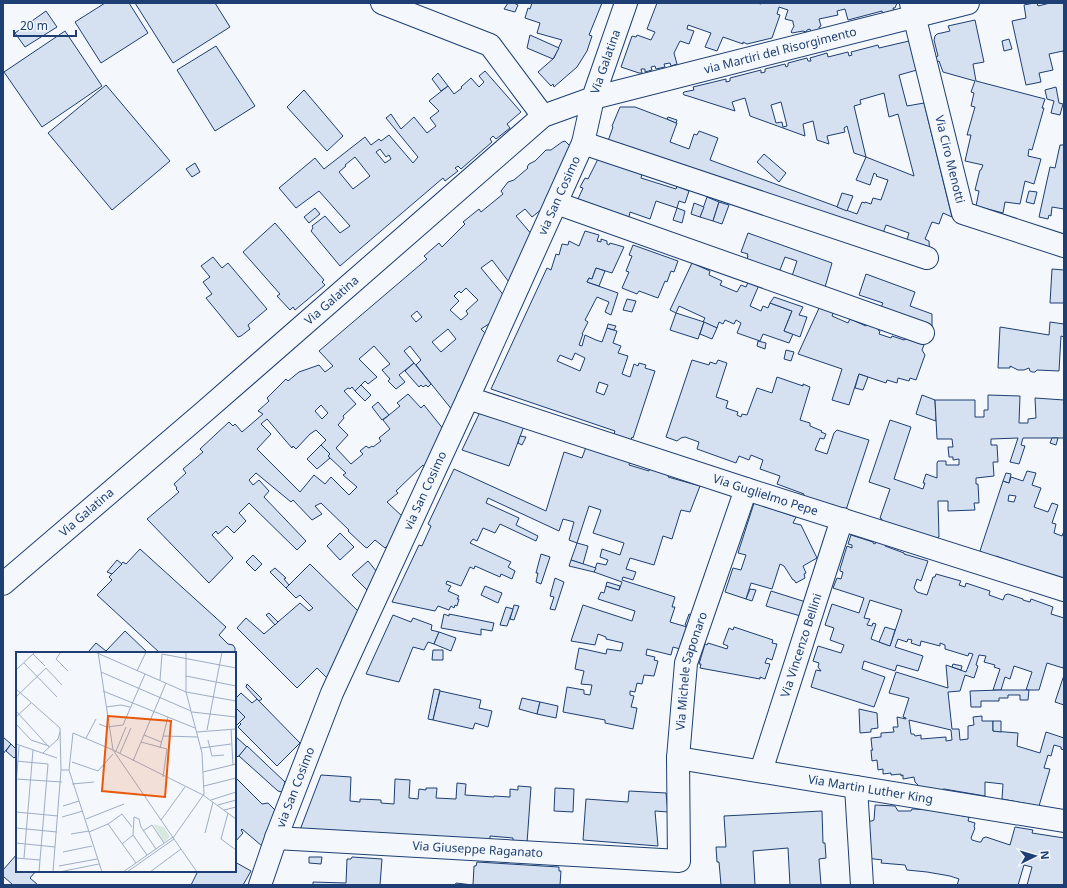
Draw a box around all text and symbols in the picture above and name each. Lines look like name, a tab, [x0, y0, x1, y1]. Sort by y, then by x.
scale bar	[14, 12, 76, 38]
text: 20 m	[20, 17, 48, 34]
street label: via Martiri del Risorgimento	[702, 23, 858, 78]
street label: Via Galatina	[586, 27, 624, 96]
street label: Via Ciro Menotti	[931, 113, 969, 205]
street label: via San Cosimo	[534, 153, 584, 238]
street label: Via Galatina	[300, 272, 362, 329]
street label: via San Cosimo	[399, 448, 450, 533]
street label: Via Guglielmo Pepe	[711, 470, 821, 519]
street label: Via Galatina	[55, 484, 117, 540]
street label: Via Vincenzo Bellini	[776, 591, 826, 699]
street label: Via Michele Saponaro	[671, 609, 711, 731]
inset map	[16, 652, 236, 872]
street label: via San Cosimo	[272, 744, 318, 830]
street label: Via Martin Luther King	[807, 770, 934, 807]
north arrow	[1015, 836, 1055, 876]
street label: Via Giuseppe Raganato	[412, 837, 543, 861]
text: N	[1038, 850, 1053, 860]

